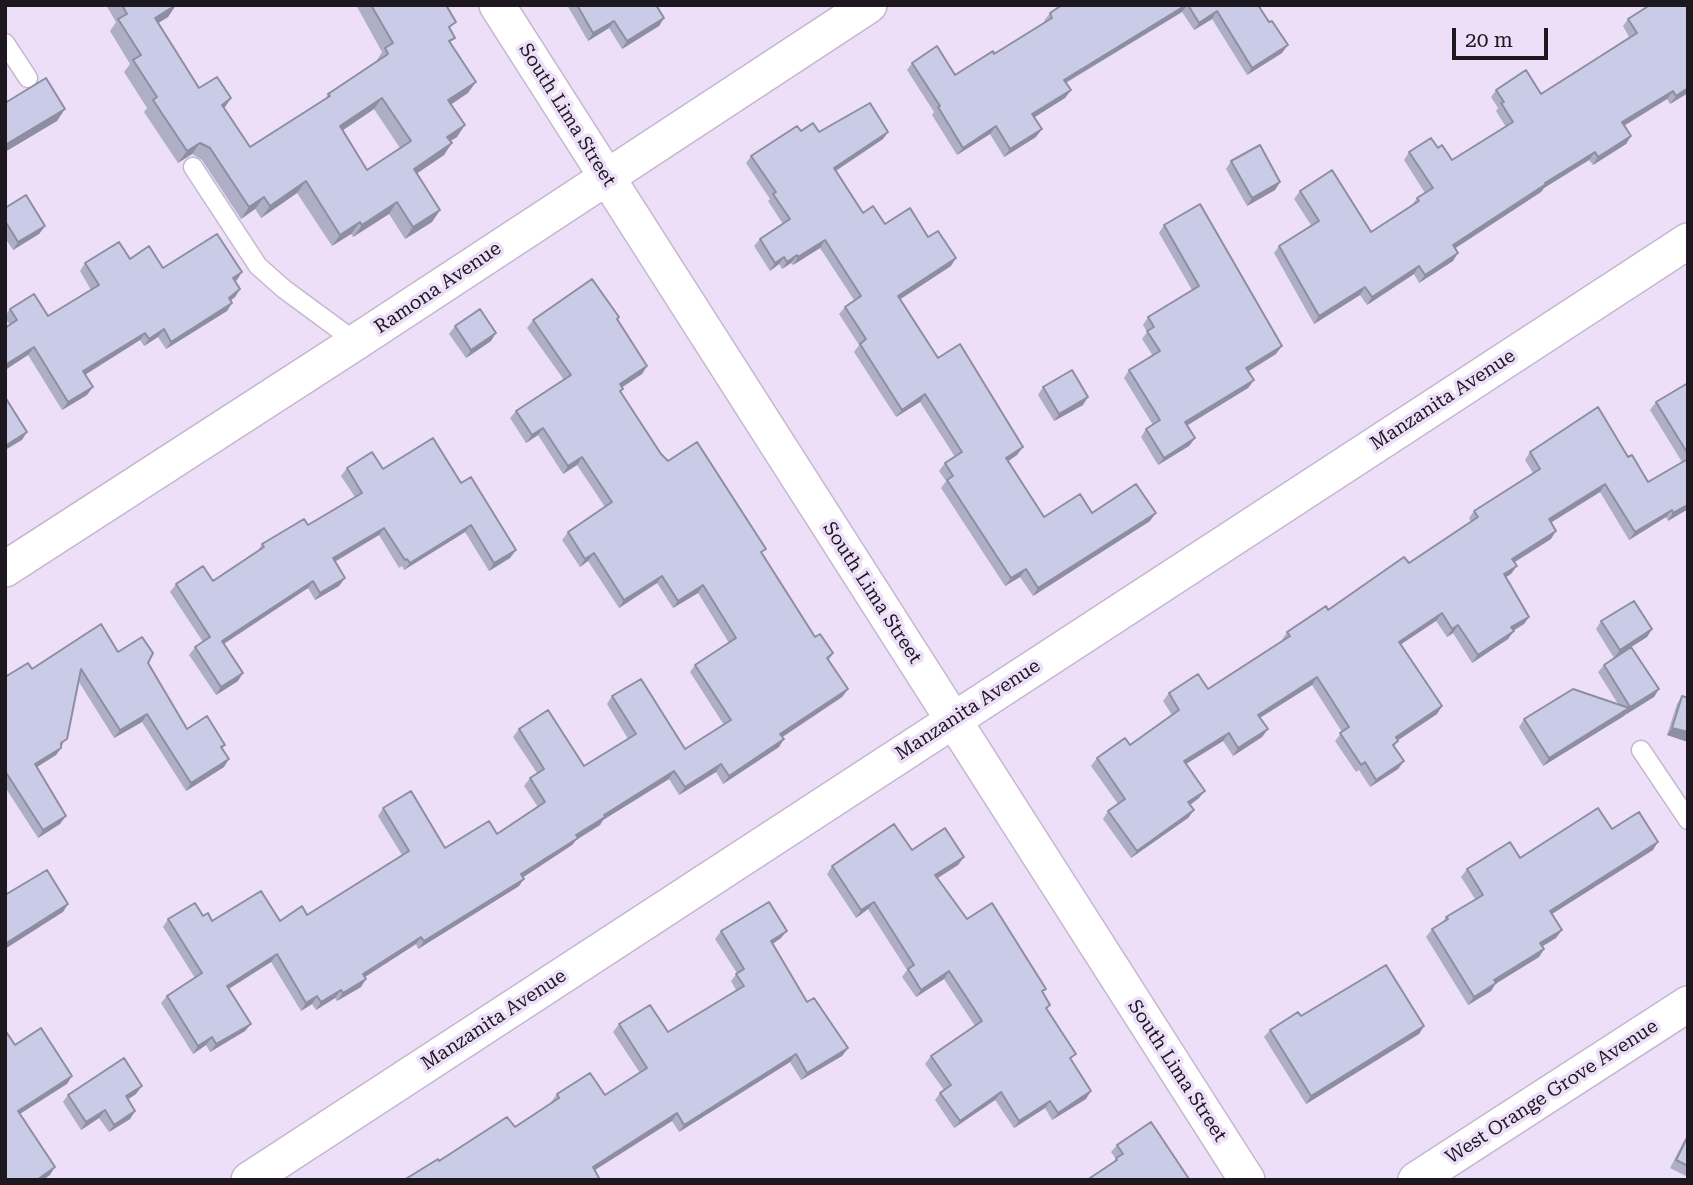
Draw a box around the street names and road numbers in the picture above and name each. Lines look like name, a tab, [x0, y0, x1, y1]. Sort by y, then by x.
street label: South Lima Street	[514, 39, 620, 191]
street label: Ramona Avenue	[370, 237, 506, 339]
street label: Manzanita Avenue	[1366, 345, 1520, 455]
street label: South Lima Street	[818, 518, 926, 668]
street label: Manzanita Avenue	[891, 655, 1045, 765]
street label: Manzanita Avenue	[417, 965, 571, 1075]
street label: South Lima Street	[1123, 996, 1231, 1146]
street label: West Orange Grove Avenue	[1442, 1015, 1662, 1169]

